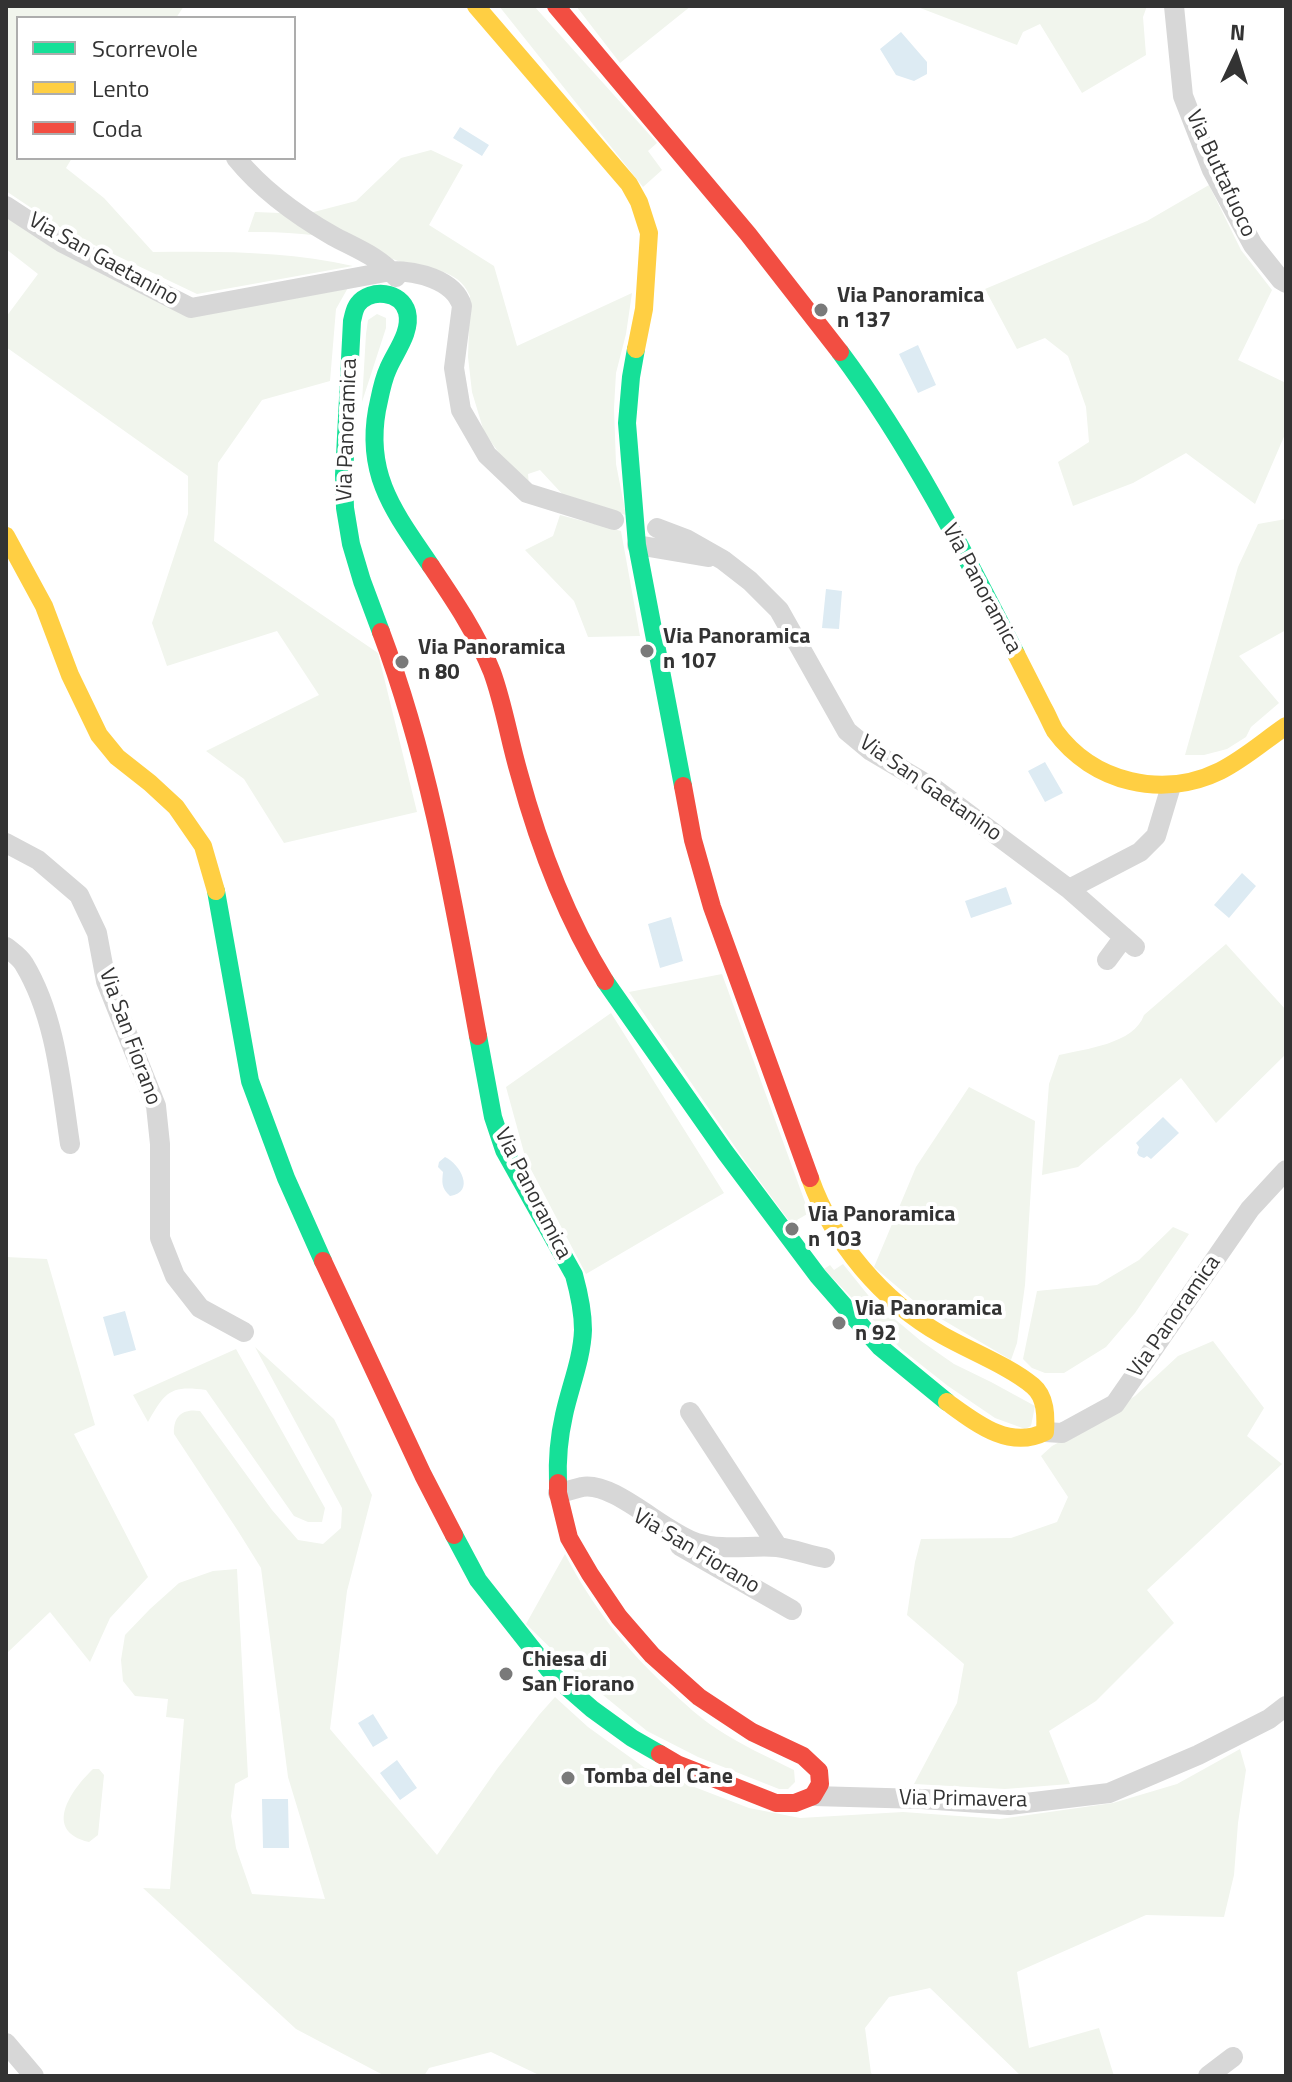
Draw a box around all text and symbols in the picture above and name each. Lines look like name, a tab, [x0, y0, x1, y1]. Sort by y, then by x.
text: N	[1229, 15, 1246, 50]
legend	[16, 16, 296, 160]
north arrow	[1196, 16, 1276, 96]
text: Scorrevole	[92, 30, 198, 66]
text: Lento	[92, 70, 149, 106]
street label: Via Buttafuoco	[1179, 106, 1261, 242]
text: Coda	[92, 110, 142, 146]
street label: Via San Gaetanino	[23, 208, 183, 312]
place label: Via Panoramica n 137	[837, 284, 985, 336]
marker: Via Panoramica n 137	[812, 301, 830, 319]
street label: Via Panoramica	[332, 358, 364, 502]
street label: Via Panoramica	[936, 520, 1026, 658]
place label: Via Panoramica n 107	[663, 625, 811, 676]
place label: Via Panoramica n 80	[418, 636, 566, 688]
marker: Via Panoramica n 107	[638, 642, 656, 660]
marker: Via Panoramica n 80	[393, 653, 411, 671]
street label: Via San Gaetanino	[854, 730, 1006, 848]
street label: Via San Fiorano	[92, 965, 166, 1109]
street label: Via Panoramica	[488, 1124, 576, 1264]
place label: Via Panoramica n 103	[808, 1203, 956, 1254]
marker: Via Panoramica n 103	[783, 1220, 801, 1238]
street label: Via Panoramica	[1123, 1251, 1227, 1383]
place label: Via Panoramica n 92	[855, 1297, 1003, 1348]
marker: Via Panoramica n 92	[830, 1314, 848, 1332]
street label: Via San Fiorano	[628, 1504, 764, 1600]
place label: Chiesa di San Fiorano	[522, 1648, 635, 1700]
marker: Chiesa di San Fiorano	[497, 1665, 515, 1683]
place label: Tomba del Cane	[584, 1765, 733, 1791]
marker: Tomba del Cane	[559, 1769, 577, 1787]
street label: Via Primavera	[899, 1786, 1027, 1814]

